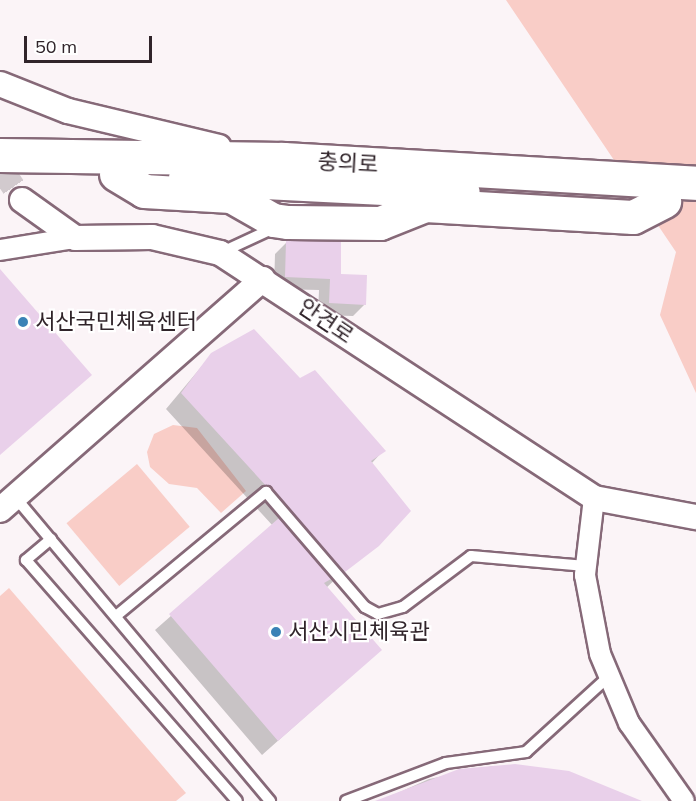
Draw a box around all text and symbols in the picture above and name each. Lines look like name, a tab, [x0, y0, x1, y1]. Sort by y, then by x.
scale bar	[27, 24, 154, 62]
text: 50 m	[35, 35, 77, 58]
street label: 충의로	[317, 148, 379, 178]
street label: 안견로	[293, 293, 359, 349]
place label: 서산국민체육센터	[35, 309, 197, 335]
marker: 서산국민체육센터	[16, 315, 30, 329]
place label: 서산시민체육관	[288, 619, 430, 645]
marker: 서산시민체육관	[269, 625, 283, 639]

